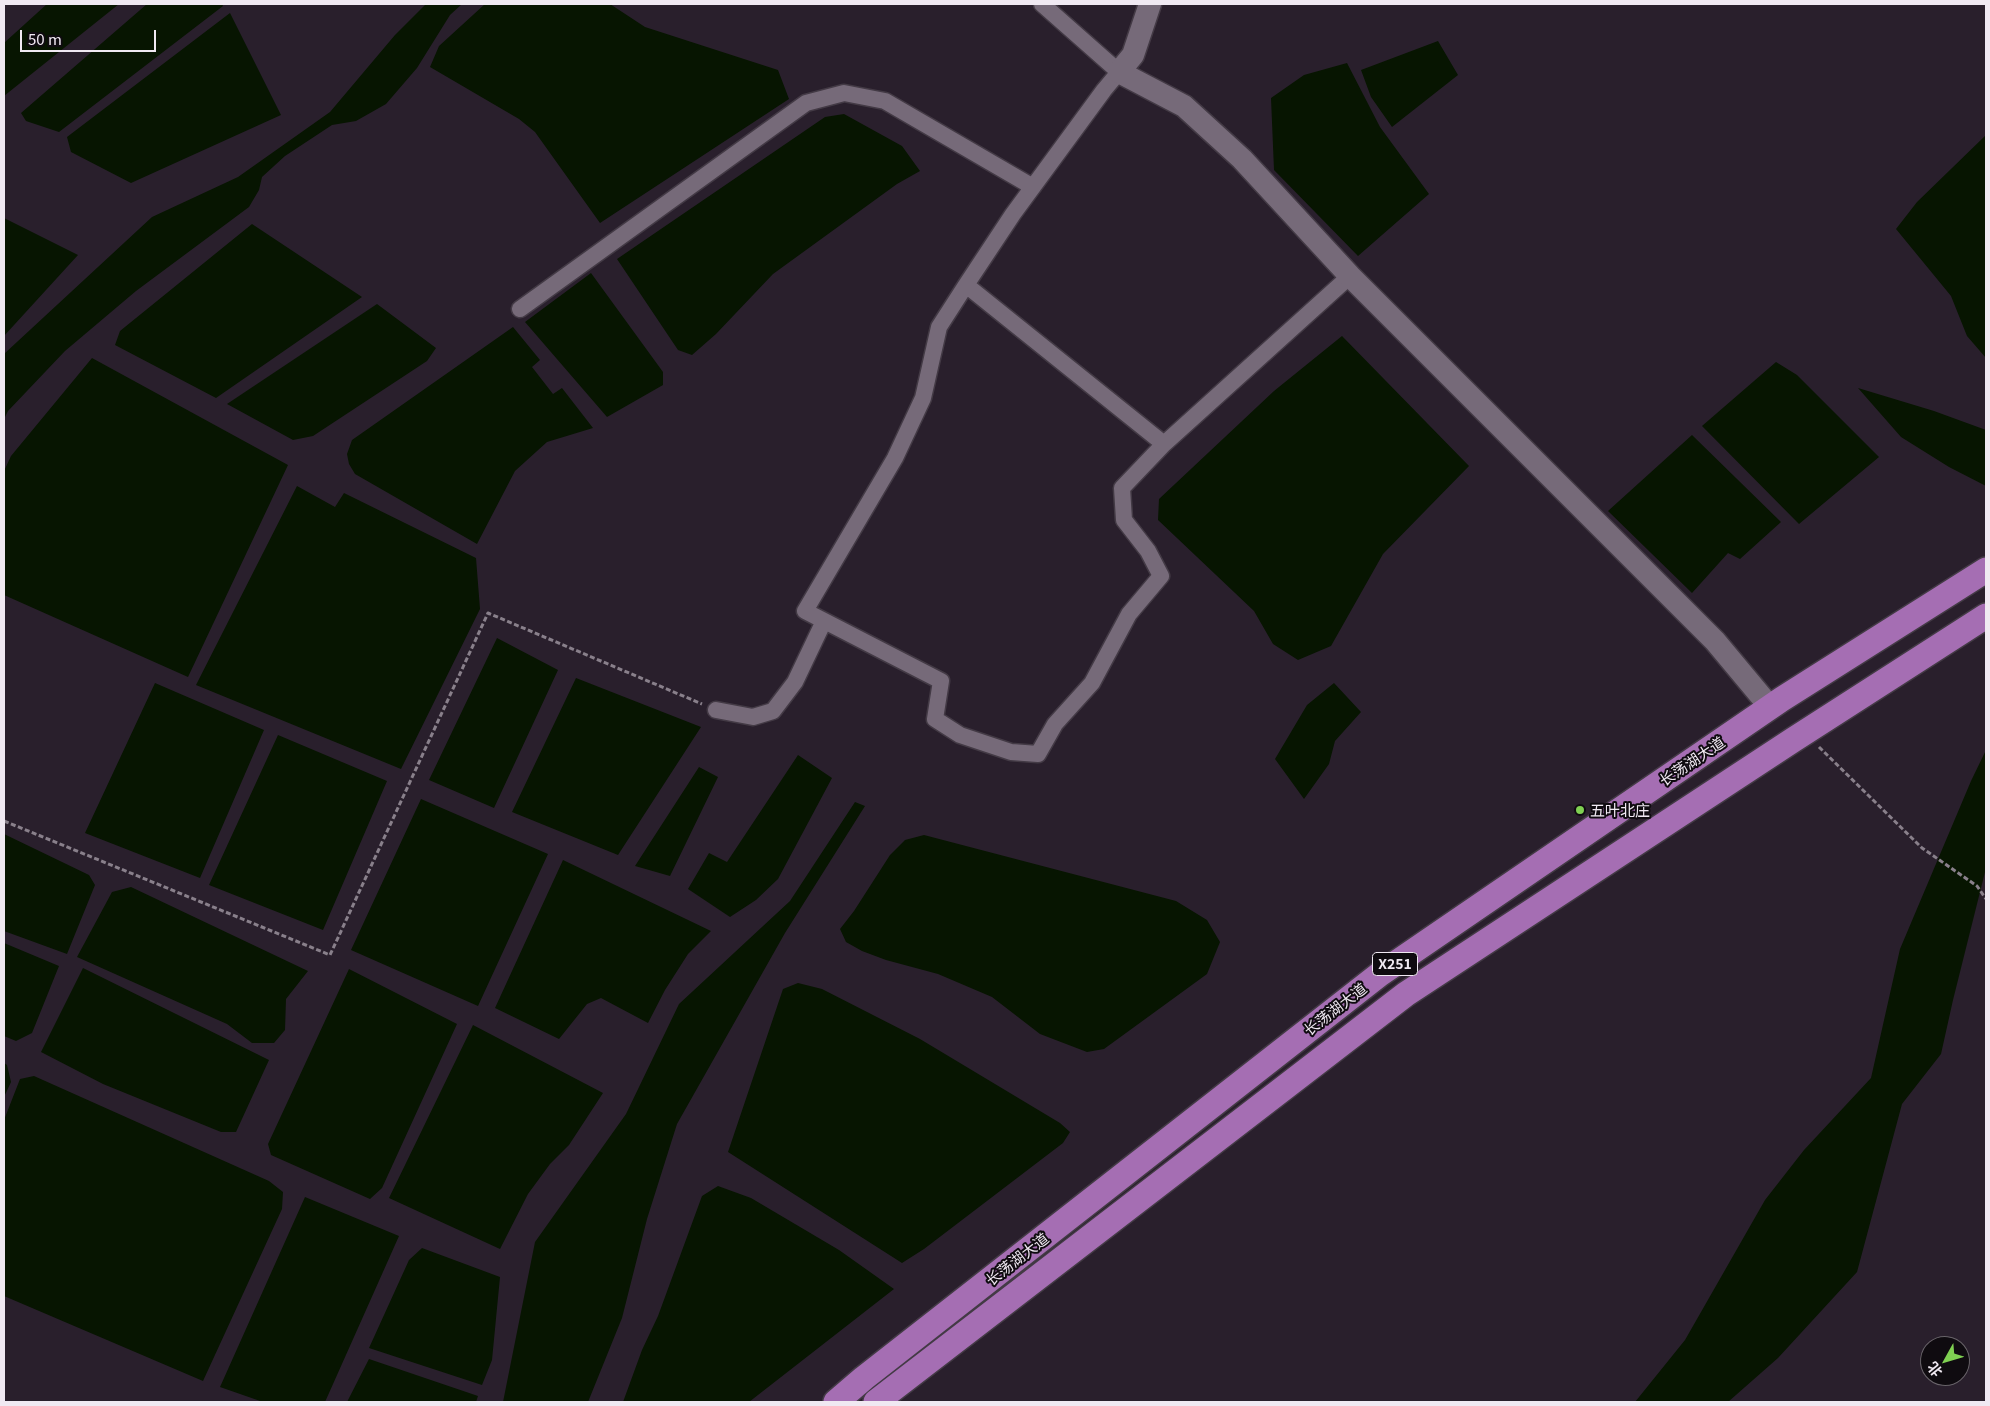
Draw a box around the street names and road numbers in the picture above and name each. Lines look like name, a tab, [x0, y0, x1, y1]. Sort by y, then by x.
street label: 长荡湖大道	[1656, 733, 1728, 789]
road number: X251	[1372, 952, 1418, 976]
street label: 长荡湖大道	[1300, 979, 1370, 1039]
street label: 长荡湖大道	[982, 1229, 1052, 1289]

